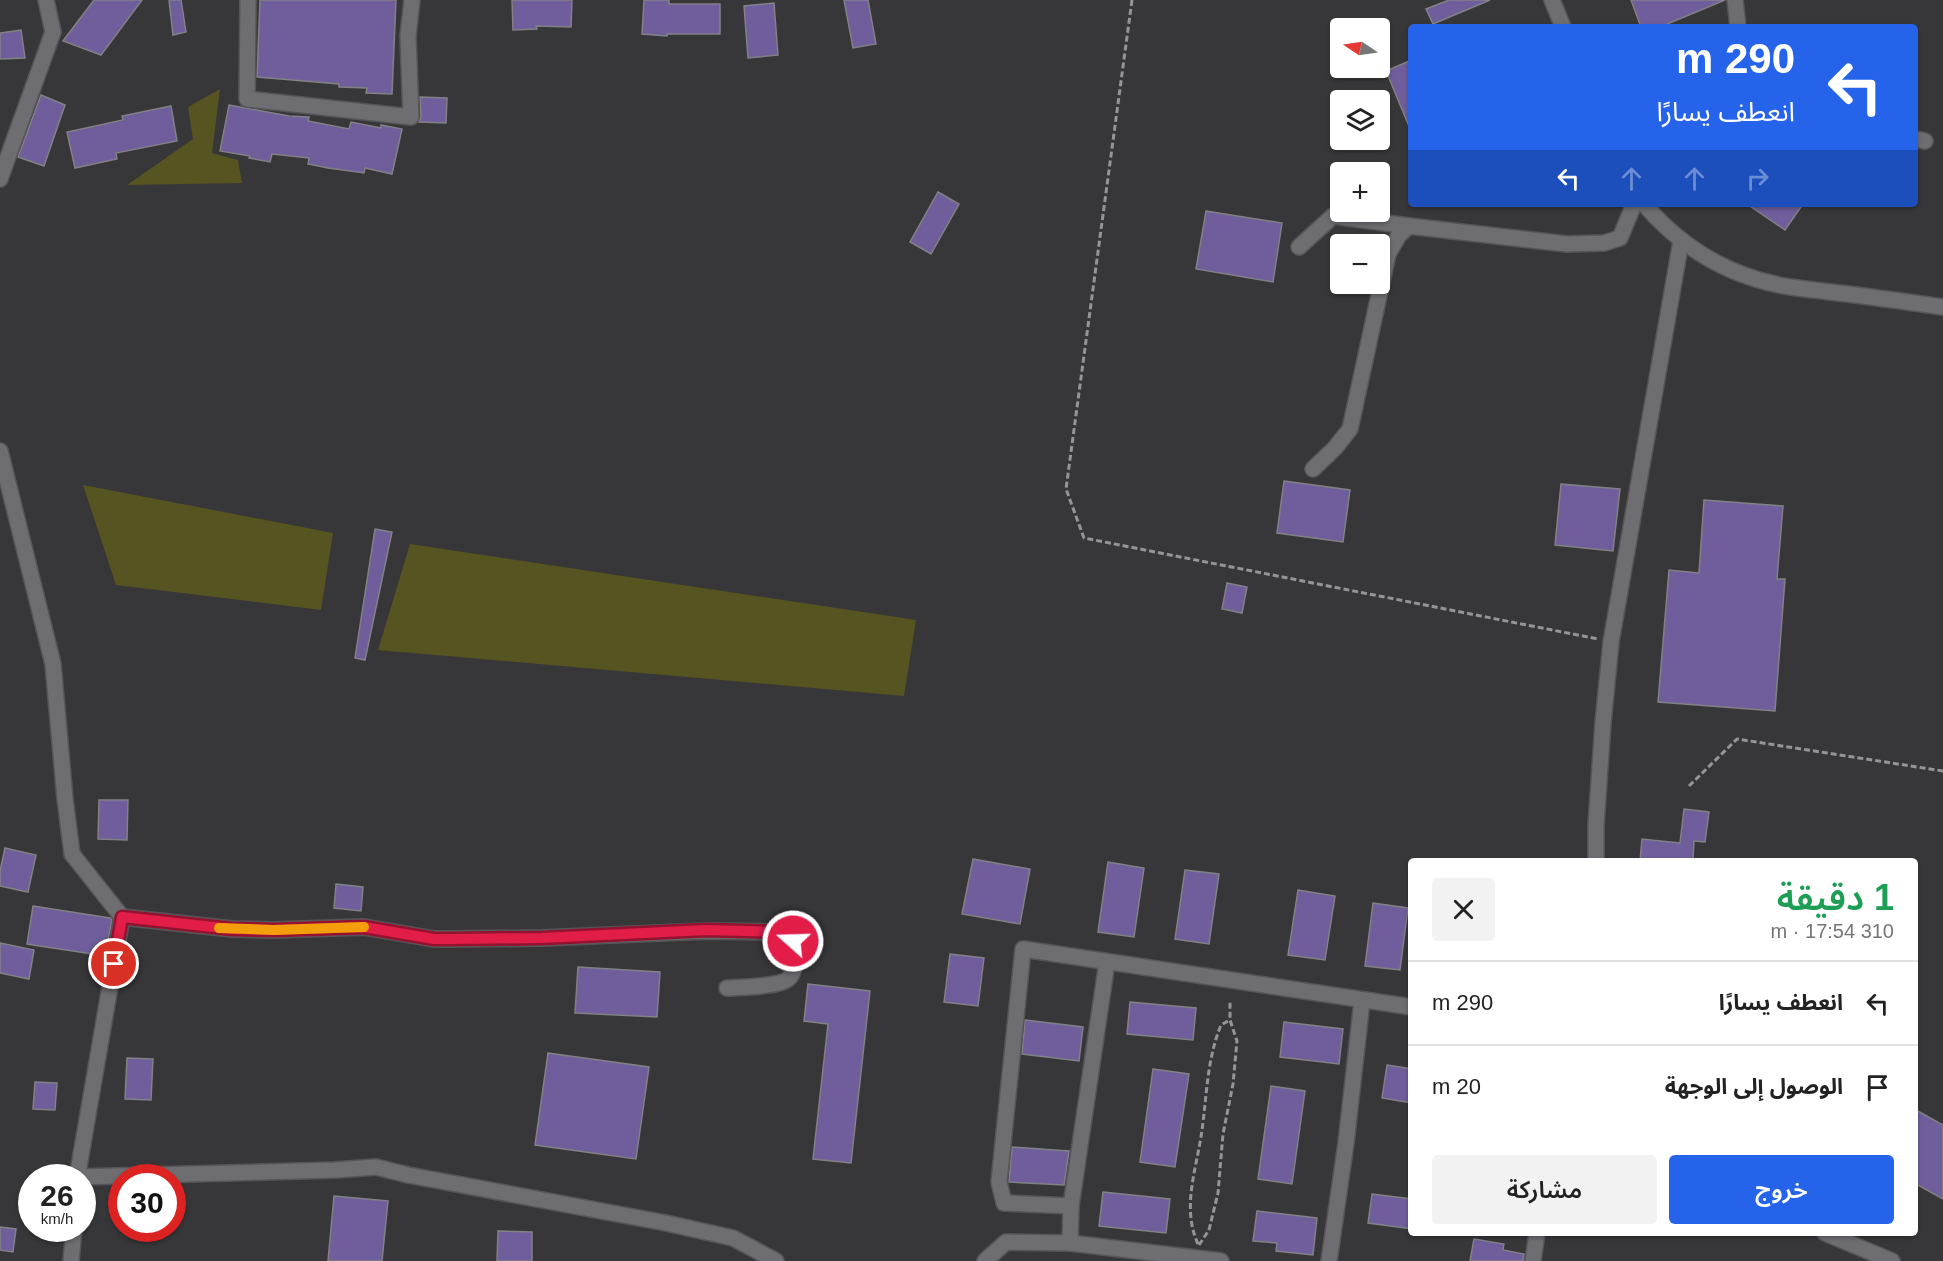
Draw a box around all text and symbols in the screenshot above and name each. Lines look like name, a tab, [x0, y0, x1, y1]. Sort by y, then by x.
north arrow	[1330, 18, 1390, 78]
map controls	[1330, 18, 1390, 294]
text: 290 m	[1676, 35, 1795, 82]
icon: left	[1816, 48, 1894, 126]
button: layers	[1330, 90, 1390, 150]
text: انعطف يسارًا	[1656, 97, 1795, 127]
button: +	[1330, 162, 1390, 222]
icon: left	[1552, 162, 1585, 195]
icon: ahead	[1615, 162, 1648, 195]
icon: ahead	[1678, 162, 1711, 195]
icon: right	[1741, 162, 1774, 195]
button: −	[1330, 234, 1390, 294]
text: 1 دقيقة	[1777, 877, 1894, 918]
button: close	[1432, 878, 1495, 941]
position arrow	[761, 909, 825, 973]
text: 310 m · 17:54	[1771, 920, 1894, 942]
pin	[88, 938, 139, 989]
icon: arrive	[97, 947, 130, 980]
icon: left	[1861, 987, 1894, 1020]
text: 290 m	[1432, 990, 1493, 1015]
text: انعطف يسارًا	[1719, 990, 1843, 1015]
icon: arrive	[1861, 1071, 1894, 1104]
text: 20 m	[1432, 1074, 1481, 1099]
text: الوصول إلى الوجهة	[1665, 1074, 1843, 1099]
button: مشاركة	[1432, 1155, 1657, 1224]
button: خروج	[1669, 1155, 1894, 1224]
speed limit sign: 30	[108, 1164, 186, 1242]
text: 26	[40, 1179, 74, 1212]
text: km/h	[41, 1210, 73, 1227]

